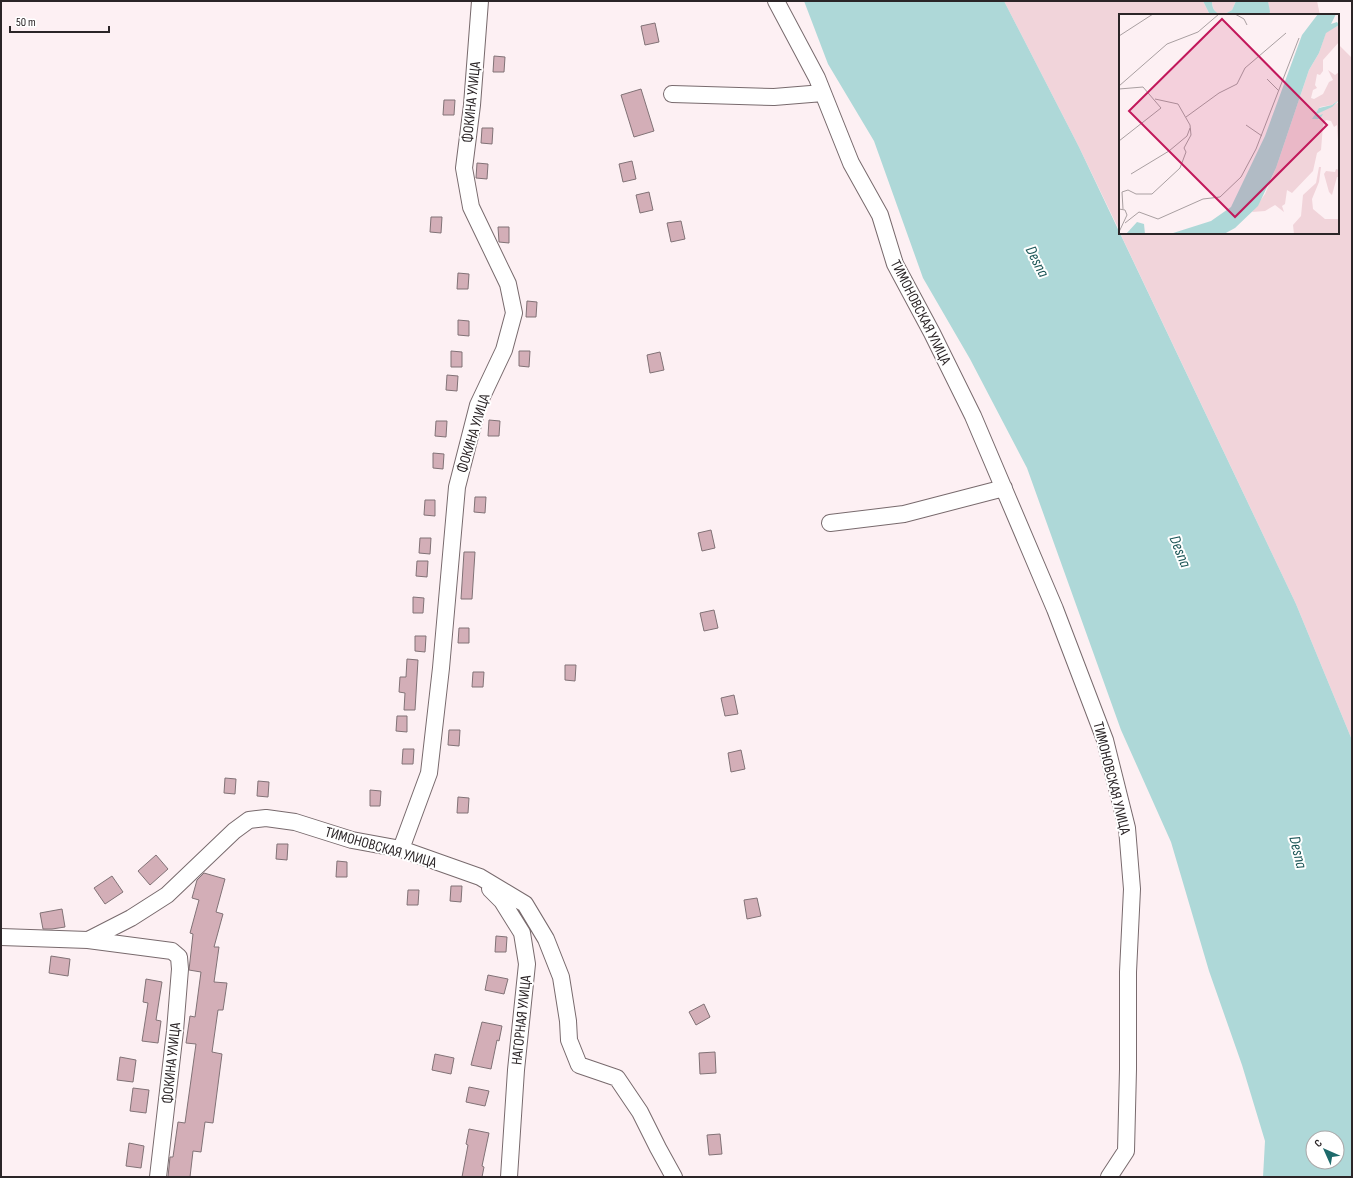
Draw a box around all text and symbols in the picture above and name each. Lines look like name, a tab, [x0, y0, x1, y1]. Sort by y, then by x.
scale bar	[10, 8, 109, 34]
inset map	[1119, 14, 1339, 234]
text: 50 m	[16, 15, 36, 30]
street label: ФОКИНА УЛИЦА	[458, 60, 485, 144]
water label: Desna	[1021, 243, 1053, 281]
street label: ТИМОНОВСКАЯ УЛИЦА	[886, 257, 955, 368]
street label: ФОКИНА УЛИЦА	[452, 391, 495, 475]
water label: Desna	[1165, 533, 1195, 571]
street label: ТИМОНОВСКАЯ УЛИЦА	[1088, 720, 1135, 837]
street label: ТИМОНОВСКАЯ УЛИЦА	[323, 822, 439, 873]
water label: Desna	[1284, 834, 1311, 871]
street label: НАГОРНАЯ УЛИЦА	[507, 974, 536, 1066]
street label: ФОКИНА УЛИЦА	[158, 1021, 185, 1105]
north arrow	[1305, 1130, 1345, 1170]
text: С	[1312, 1136, 1325, 1150]

